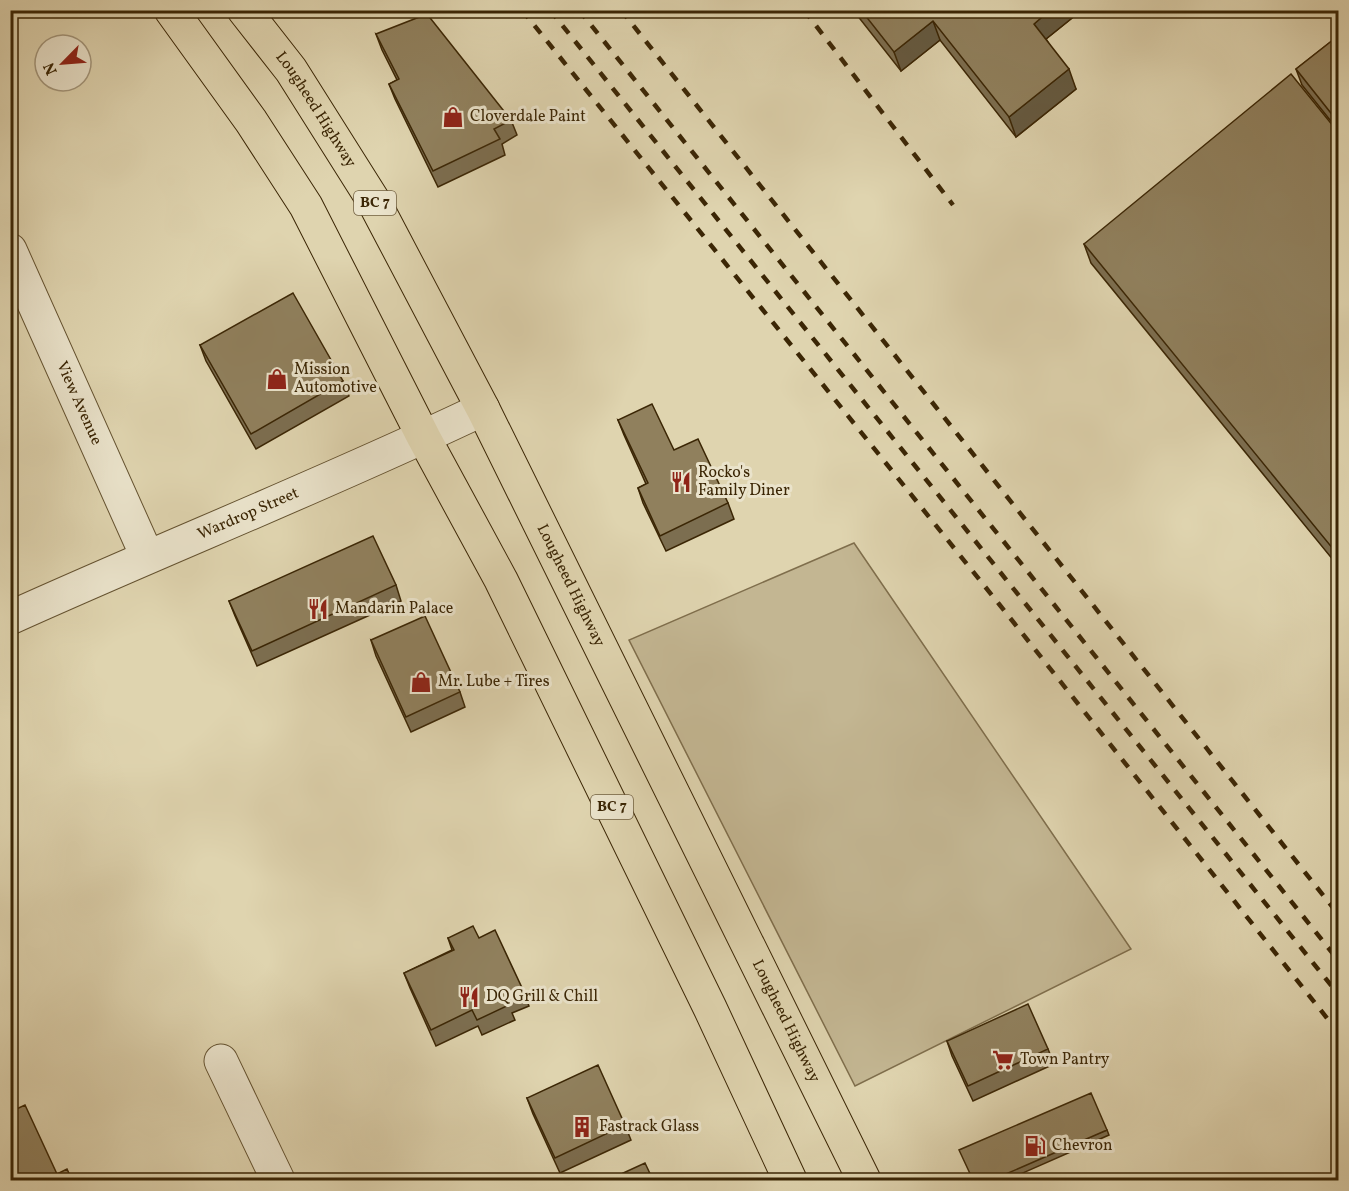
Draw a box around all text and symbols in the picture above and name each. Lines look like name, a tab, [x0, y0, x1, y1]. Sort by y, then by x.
north arrow	[33, 33, 93, 93]
street label: Lougheed Highway	[270, 47, 361, 172]
text: N	[39, 58, 64, 78]
shop icon: Cloverdale Paint	[441, 105, 465, 129]
place label: Cloverdale Paint	[470, 106, 586, 128]
road number: BC 7	[354, 191, 396, 215]
street label: View Avenue	[50, 358, 107, 449]
place label: Mission Automotive	[294, 359, 377, 399]
shop icon: Mission Automotive	[265, 367, 289, 391]
place label: Rocko's Family Diner	[698, 462, 790, 502]
restaurant icon: Rocko's Family Diner	[669, 470, 693, 494]
street label: Wardrop Street	[194, 482, 303, 546]
street label: Lougheed Highway	[531, 520, 610, 651]
restaurant icon: Mandarin Palace	[306, 597, 330, 621]
place label: Mandarin Palace	[335, 598, 453, 620]
shop icon: Mr. Lube + Tires	[409, 670, 433, 694]
place label: Mr. Lube + Tires	[438, 671, 550, 693]
road number: BC 7	[591, 795, 633, 819]
street label: Lougheed Highway	[746, 956, 825, 1087]
restaurant icon: DQ Grill & Chill	[457, 985, 481, 1009]
place label: DQ Grill & Chill	[486, 986, 598, 1008]
supermarket icon: Town Pantry	[991, 1048, 1015, 1072]
place label: Town Pantry	[1020, 1049, 1110, 1071]
building icon: Fastrack Glass	[570, 1115, 594, 1139]
place label: Fastrack Glass	[599, 1116, 699, 1138]
fuel station icon: Chevron	[1023, 1134, 1047, 1158]
place label: Chevron	[1052, 1135, 1113, 1157]

